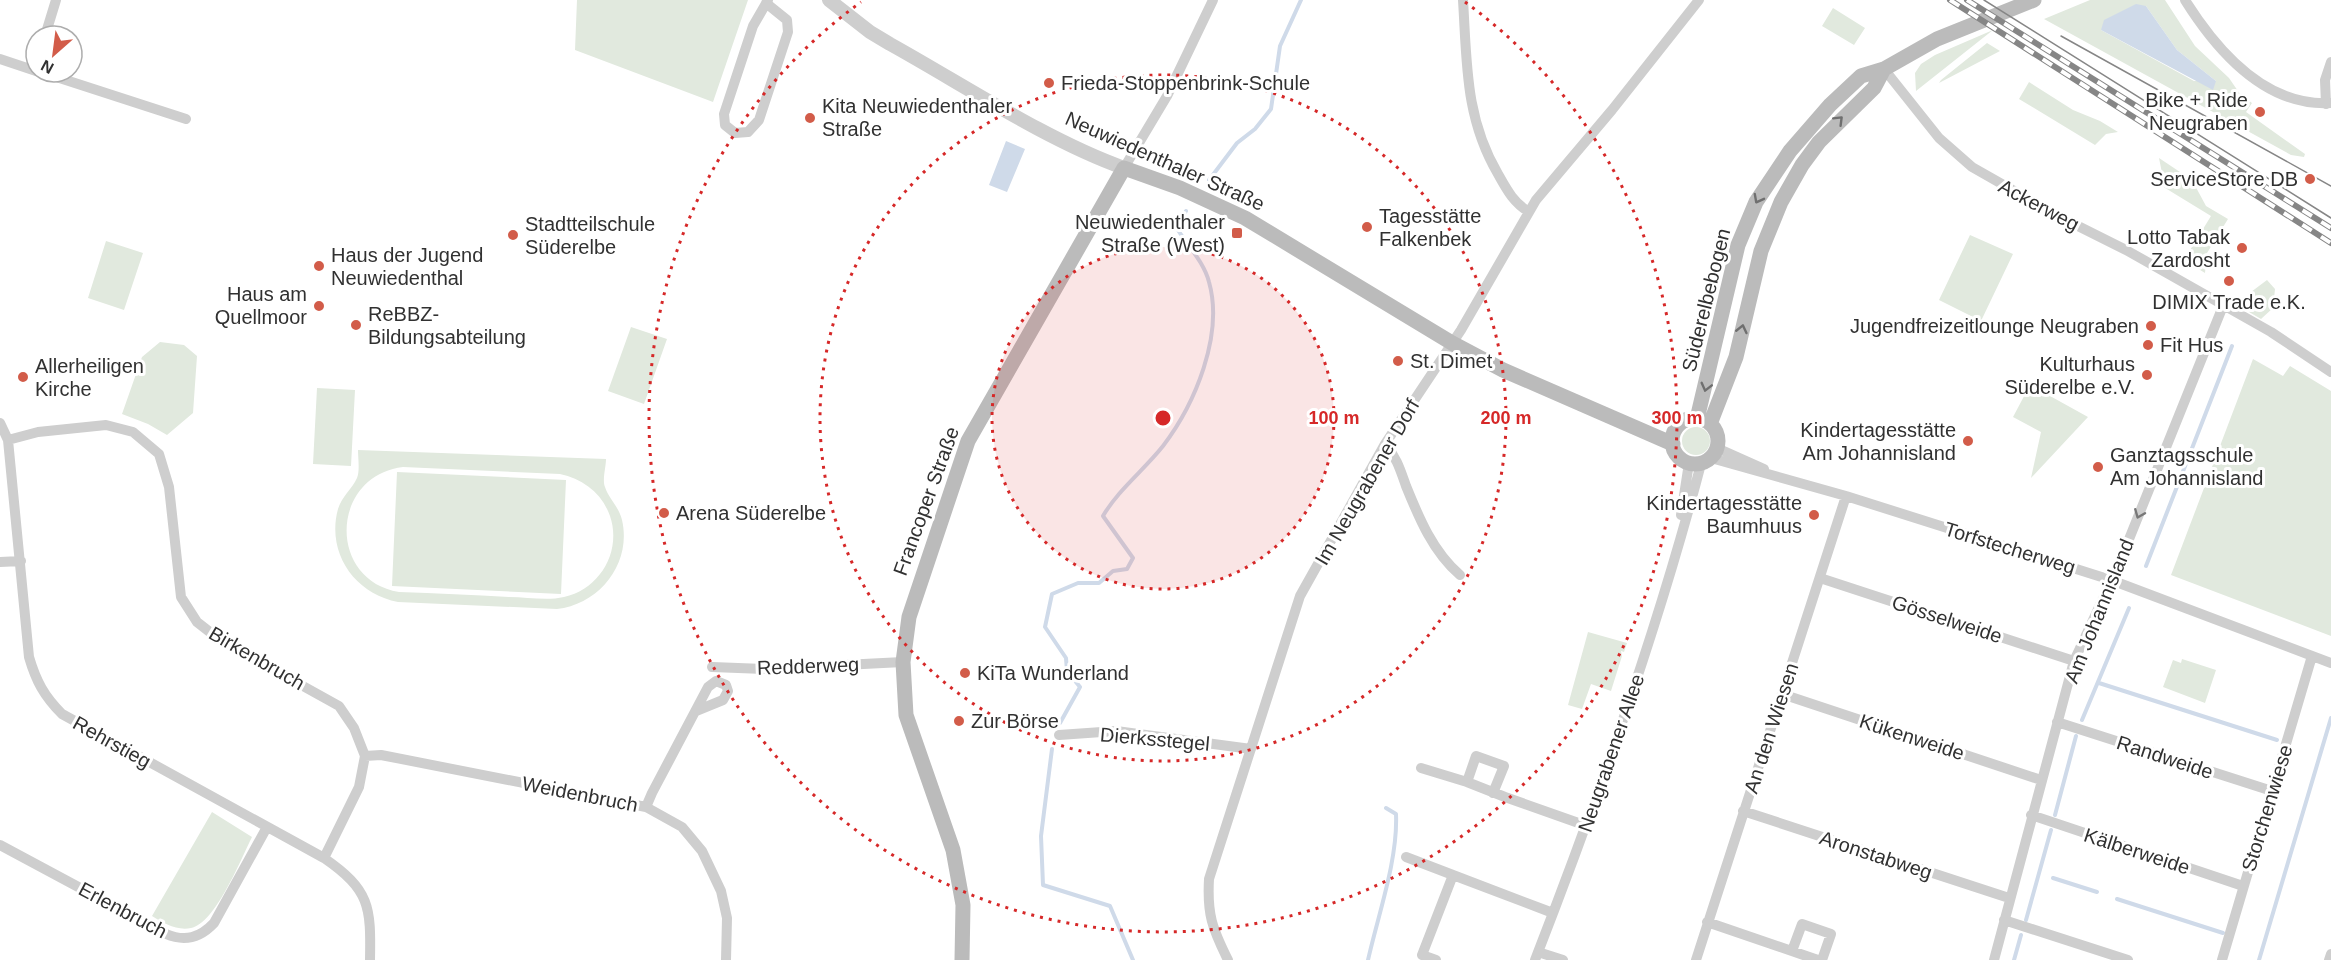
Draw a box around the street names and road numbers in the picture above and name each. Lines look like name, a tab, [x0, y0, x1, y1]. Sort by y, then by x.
street label: Neuwiedenthaler Straße	[1062, 107, 1268, 215]
street label: Ackerweg	[1995, 175, 2083, 235]
street label: Süderelbebogen	[1678, 226, 1734, 374]
street label: Im Neugrabener Dorf	[1311, 395, 1424, 569]
street label: Francoper Straße	[889, 424, 963, 578]
street label: Torfstecherweg	[1942, 518, 2078, 578]
street label: Am Johannisland	[2060, 536, 2138, 686]
street label: Gösselweide	[1889, 591, 2005, 647]
street label: Birkenbruch	[205, 622, 309, 694]
street label: Redderweg	[756, 653, 860, 679]
street label: An den Wiesen	[1740, 660, 1802, 796]
street label: Neugrabener Allee	[1574, 671, 1648, 835]
street label: Kükenweide	[1857, 710, 1967, 764]
street label: Rehrstieg	[69, 712, 155, 772]
street label: Dierksstegel	[1099, 723, 1211, 755]
street label: Randweide	[2114, 731, 2216, 783]
street label: Storchenwiese	[2237, 742, 2297, 874]
street label: Weidenbruch	[520, 772, 640, 816]
street label: Kälberweide	[2081, 824, 2193, 878]
street label: Aronstabweg	[1817, 826, 1935, 884]
street label: Erlenbruch	[75, 878, 171, 942]

